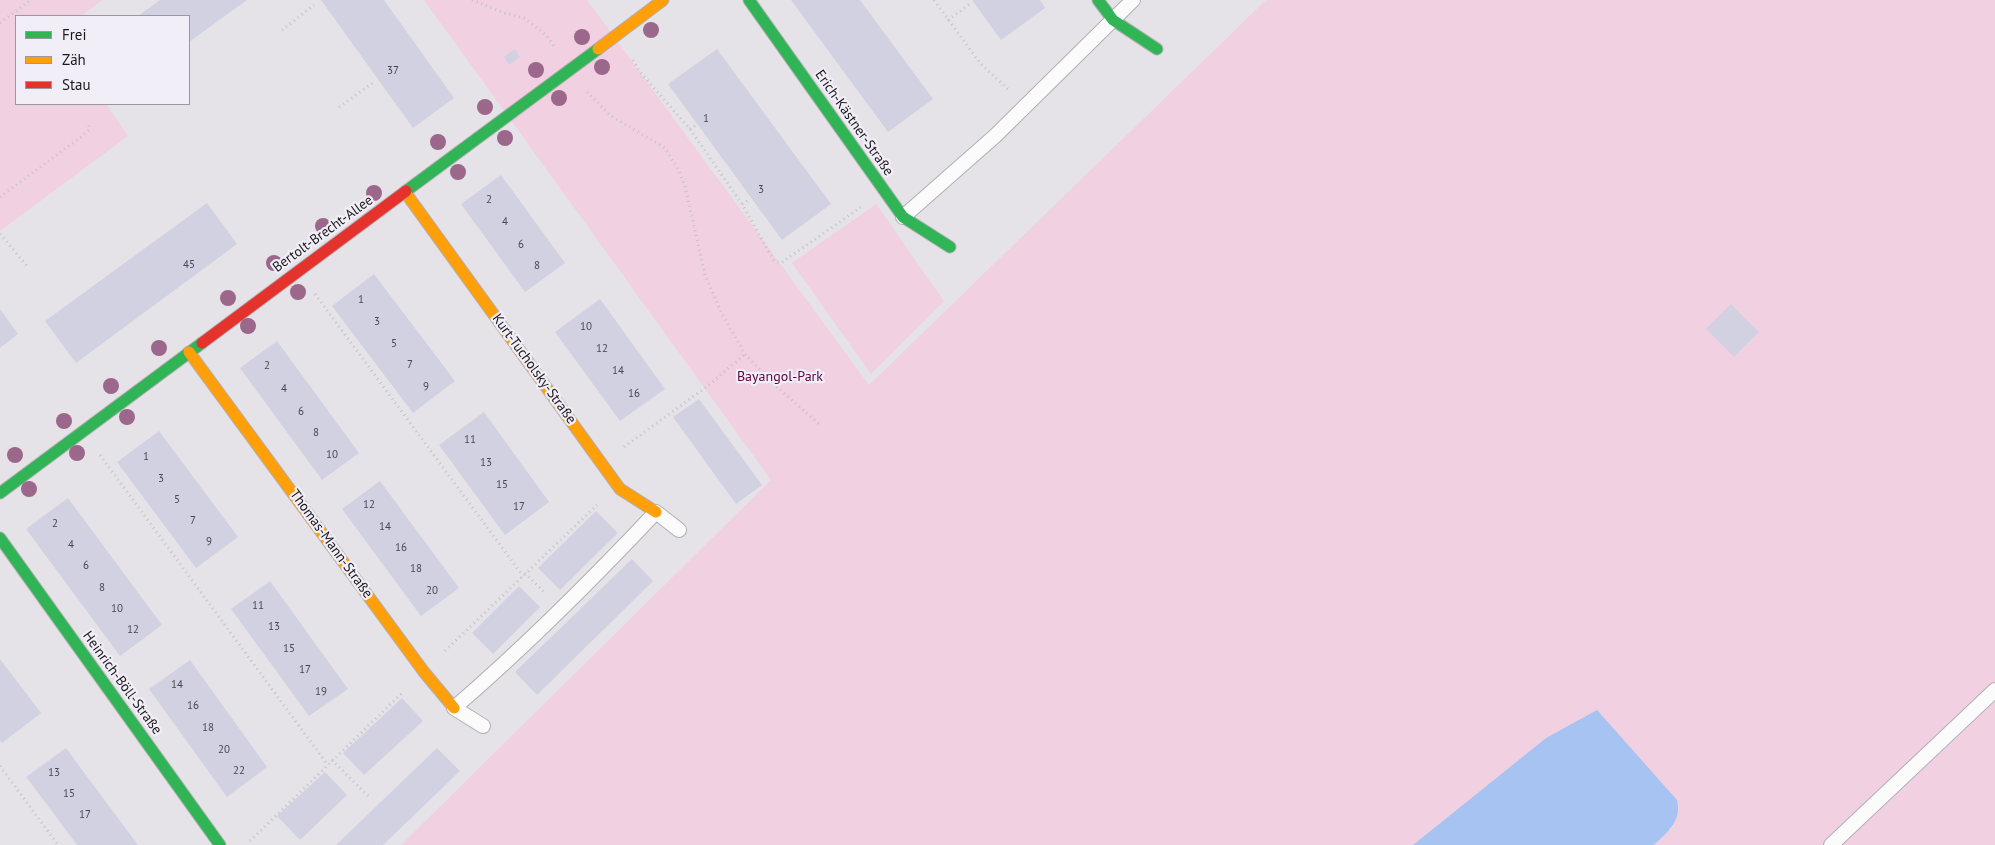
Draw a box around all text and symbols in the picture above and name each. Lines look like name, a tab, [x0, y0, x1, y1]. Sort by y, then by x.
legend	[15, 15, 190, 105]
text: Frei	[62, 25, 87, 44]
text: Zäh	[62, 50, 86, 69]
house number: 37	[387, 64, 399, 78]
street label: Erich-Kästner-Straße	[811, 67, 897, 179]
text: Stau	[62, 75, 91, 94]
house number: 1	[703, 112, 709, 126]
house number: 3	[758, 183, 764, 197]
street label: Bertolt-Brecht-Allee	[270, 192, 376, 276]
house number: 2	[486, 193, 492, 207]
house number: 4	[502, 215, 508, 229]
house number: 6	[518, 238, 524, 252]
house number: 45	[183, 258, 195, 272]
house number: 8	[534, 259, 540, 273]
house number: 1	[358, 293, 364, 307]
street label: Kurt-Tucholsky-Straße	[488, 311, 580, 427]
house number: 3	[374, 315, 380, 329]
house number: 10	[580, 320, 592, 334]
house number: 5	[391, 337, 397, 351]
house number: 12	[596, 342, 608, 356]
house number: 7	[407, 358, 413, 372]
house number: 2	[264, 359, 270, 373]
house number: 14	[612, 364, 624, 378]
park label: Bayangol-Park	[737, 369, 823, 385]
house number: 9	[423, 380, 429, 394]
house number: 4	[281, 382, 287, 396]
house number: 16	[628, 387, 640, 401]
house number: 6	[298, 405, 304, 419]
house number: 8	[313, 426, 319, 440]
house number: 11	[464, 433, 476, 447]
house number: 10	[326, 448, 338, 462]
house number: 1	[143, 450, 149, 464]
house number: 13	[480, 456, 492, 470]
house number: 3	[158, 472, 164, 486]
house number: 15	[496, 478, 508, 492]
street label: Thomas-Mann-Straße	[286, 487, 376, 601]
house number: 5	[174, 493, 180, 507]
house number: 12	[363, 498, 375, 512]
house number: 17	[513, 500, 525, 514]
house number: 7	[190, 514, 196, 528]
house number: 2	[52, 517, 58, 531]
house number: 14	[379, 520, 391, 534]
house number: 9	[206, 535, 212, 549]
house number: 4	[68, 538, 74, 552]
house number: 16	[395, 541, 407, 555]
house number: 6	[83, 559, 89, 573]
house number: 18	[410, 562, 422, 576]
house number: 8	[99, 581, 105, 595]
house number: 20	[426, 584, 438, 598]
house number: 11	[252, 599, 264, 613]
house number: 10	[111, 602, 123, 616]
house number: 13	[268, 620, 280, 634]
house number: 12	[127, 623, 139, 637]
street label: Heinrich-Böll-Straße	[79, 628, 165, 738]
house number: 15	[283, 642, 295, 656]
house number: 17	[299, 663, 311, 677]
house number: 14	[171, 678, 183, 692]
house number: 19	[315, 685, 327, 699]
house number: 16	[187, 699, 199, 713]
house number: 18	[202, 721, 214, 735]
house number: 20	[218, 743, 230, 757]
house number: 22	[233, 764, 245, 778]
house number: 13	[48, 766, 60, 780]
house number: 15	[63, 787, 75, 801]
house number: 17	[79, 808, 91, 822]

